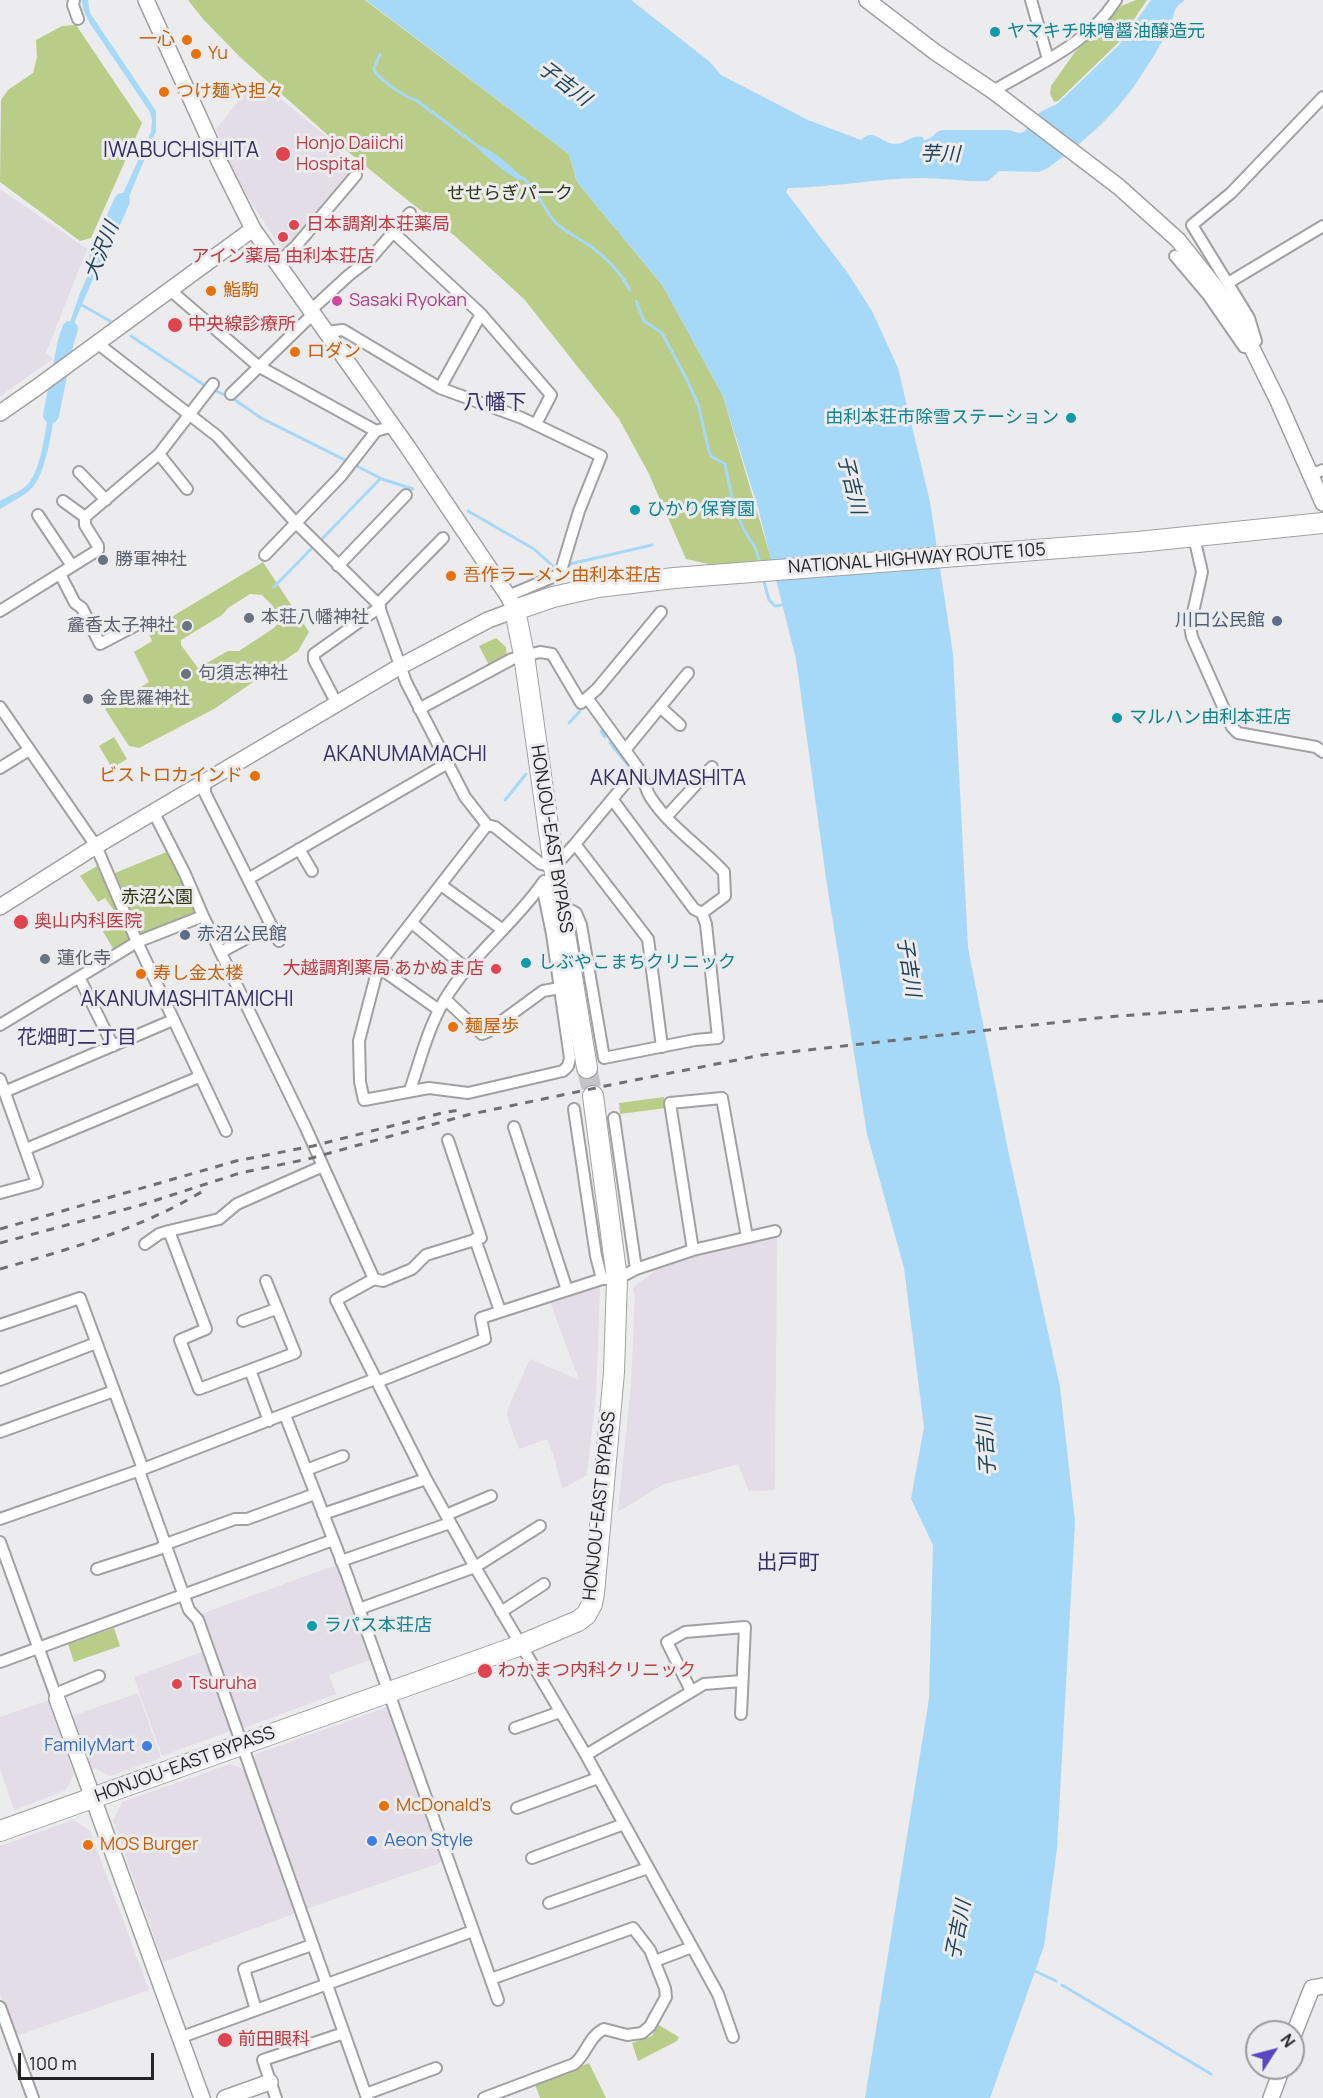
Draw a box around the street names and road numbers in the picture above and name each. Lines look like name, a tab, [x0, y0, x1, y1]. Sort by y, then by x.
street label: NATIONAL HIGHWAY ROUTE 105	[787, 539, 1047, 579]
street label: HONJOU-EAST BYPASS	[525, 744, 577, 934]
street label: HONJOU-EAST BYPASS	[579, 1410, 621, 1602]
street label: HONJOU-EAST BYPASS	[92, 1722, 278, 1808]

